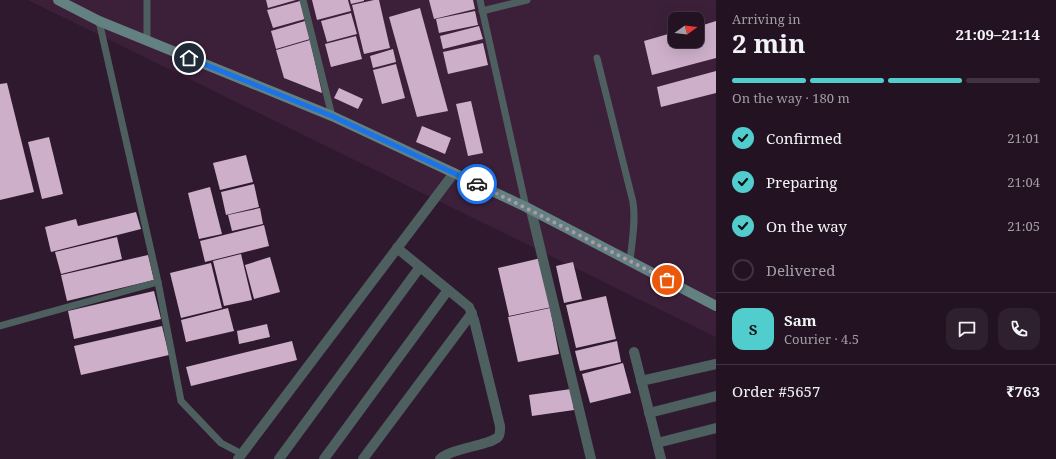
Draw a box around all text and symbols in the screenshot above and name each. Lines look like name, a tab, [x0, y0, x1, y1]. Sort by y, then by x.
text: Arriving in	[732, 10, 801, 28]
north arrow	[668, 12, 704, 48]
map controls	[668, 12, 704, 48]
text: 21:09–21:14	[956, 24, 1040, 44]
text: 2 min	[732, 25, 806, 61]
pin	[172, 41, 206, 75]
icon: home	[178, 47, 200, 69]
text: On the way · 180 m	[732, 89, 850, 107]
icon: check	[732, 127, 754, 149]
text: Confirmed	[766, 128, 842, 148]
text: 21:01	[1007, 129, 1040, 147]
courier	[457, 164, 497, 204]
icon: check	[732, 171, 754, 193]
text: Preparing	[766, 172, 837, 192]
icon: car	[466, 173, 488, 195]
text: 21:04	[1007, 173, 1040, 191]
icon: check	[732, 215, 754, 237]
text: On the way	[766, 216, 847, 236]
text: 21:05	[1007, 217, 1040, 235]
text: Delivered	[766, 260, 835, 280]
pin	[650, 263, 684, 297]
icon: bag	[656, 269, 678, 291]
button: chat	[946, 308, 988, 350]
button: phone	[998, 308, 1040, 350]
text: Sam	[784, 310, 816, 330]
text: S	[749, 319, 757, 339]
text: Courier · 4.5	[784, 330, 859, 348]
text: Order #5657	[732, 381, 820, 401]
text: ₹763	[1006, 381, 1040, 401]

